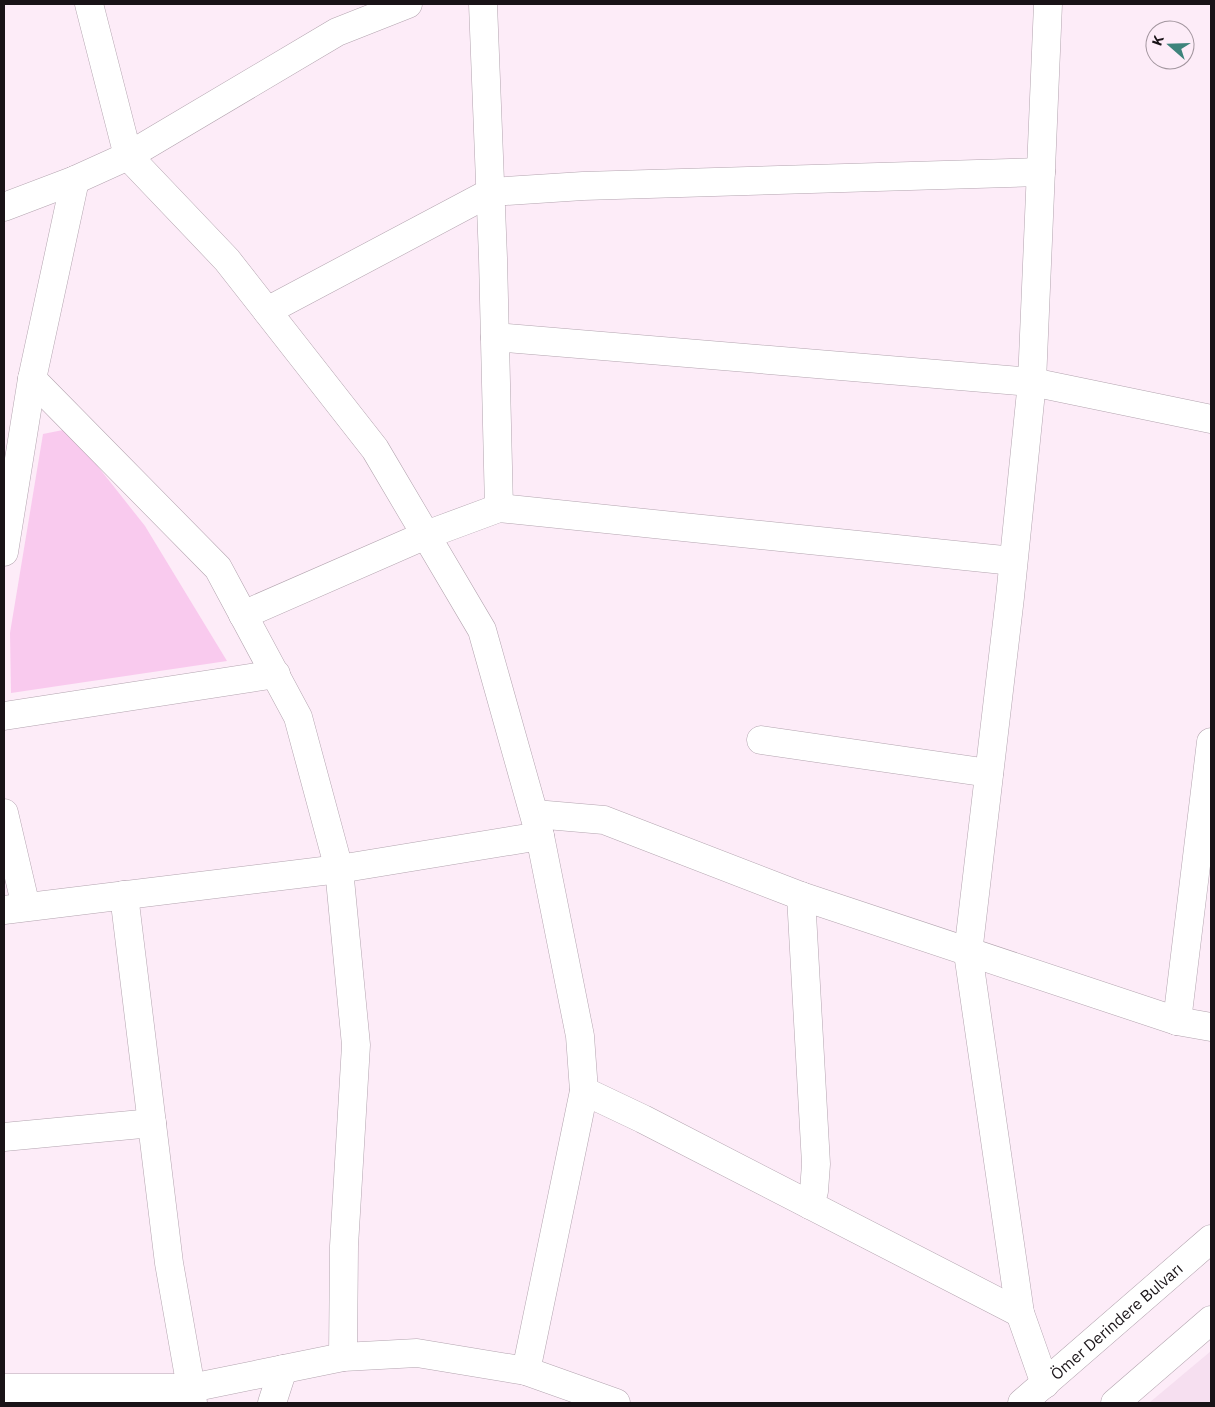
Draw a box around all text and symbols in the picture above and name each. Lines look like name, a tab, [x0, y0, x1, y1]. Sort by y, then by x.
north arrow	[1145, 20, 1195, 70]
text: K	[1148, 33, 1168, 48]
street label: Ömer Derindere Bulvarı	[1046, 1258, 1187, 1384]

